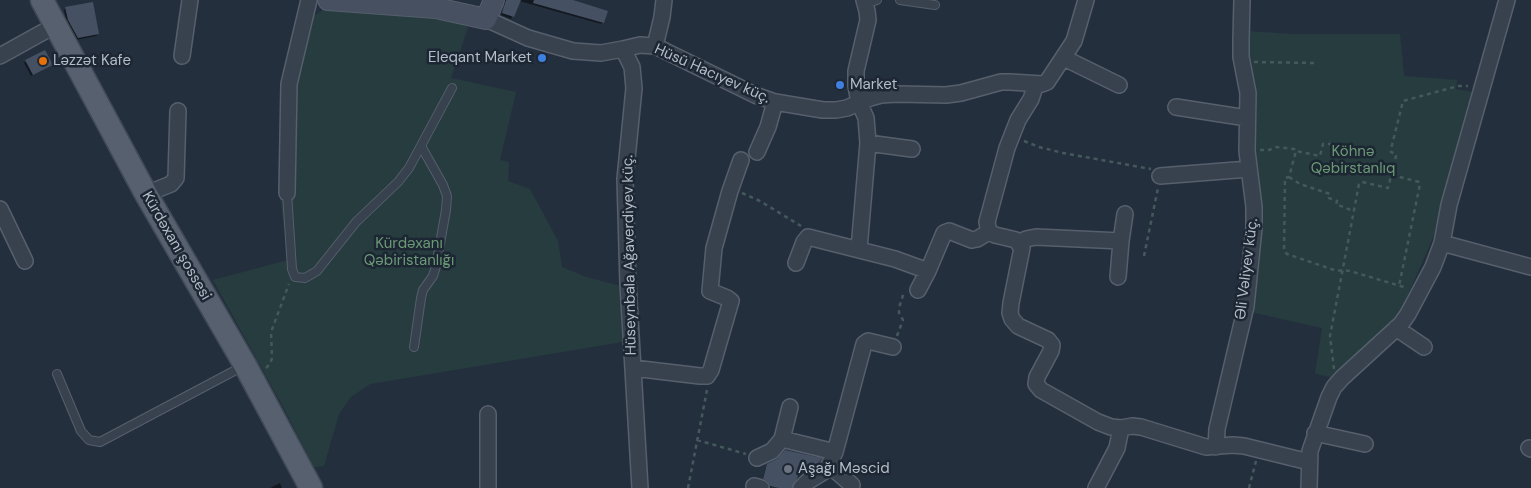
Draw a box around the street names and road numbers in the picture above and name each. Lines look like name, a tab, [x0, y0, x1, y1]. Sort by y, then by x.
street label: Hüsü Hacıyev küç.	[651, 40, 773, 108]
street label: Hüseynbala Ağaverdiyev küç.	[619, 155, 641, 355]
street label: Kürdəxanı şossesi	[138, 188, 214, 304]
street label: Əli Vəliyev küç.	[1232, 217, 1262, 321]

